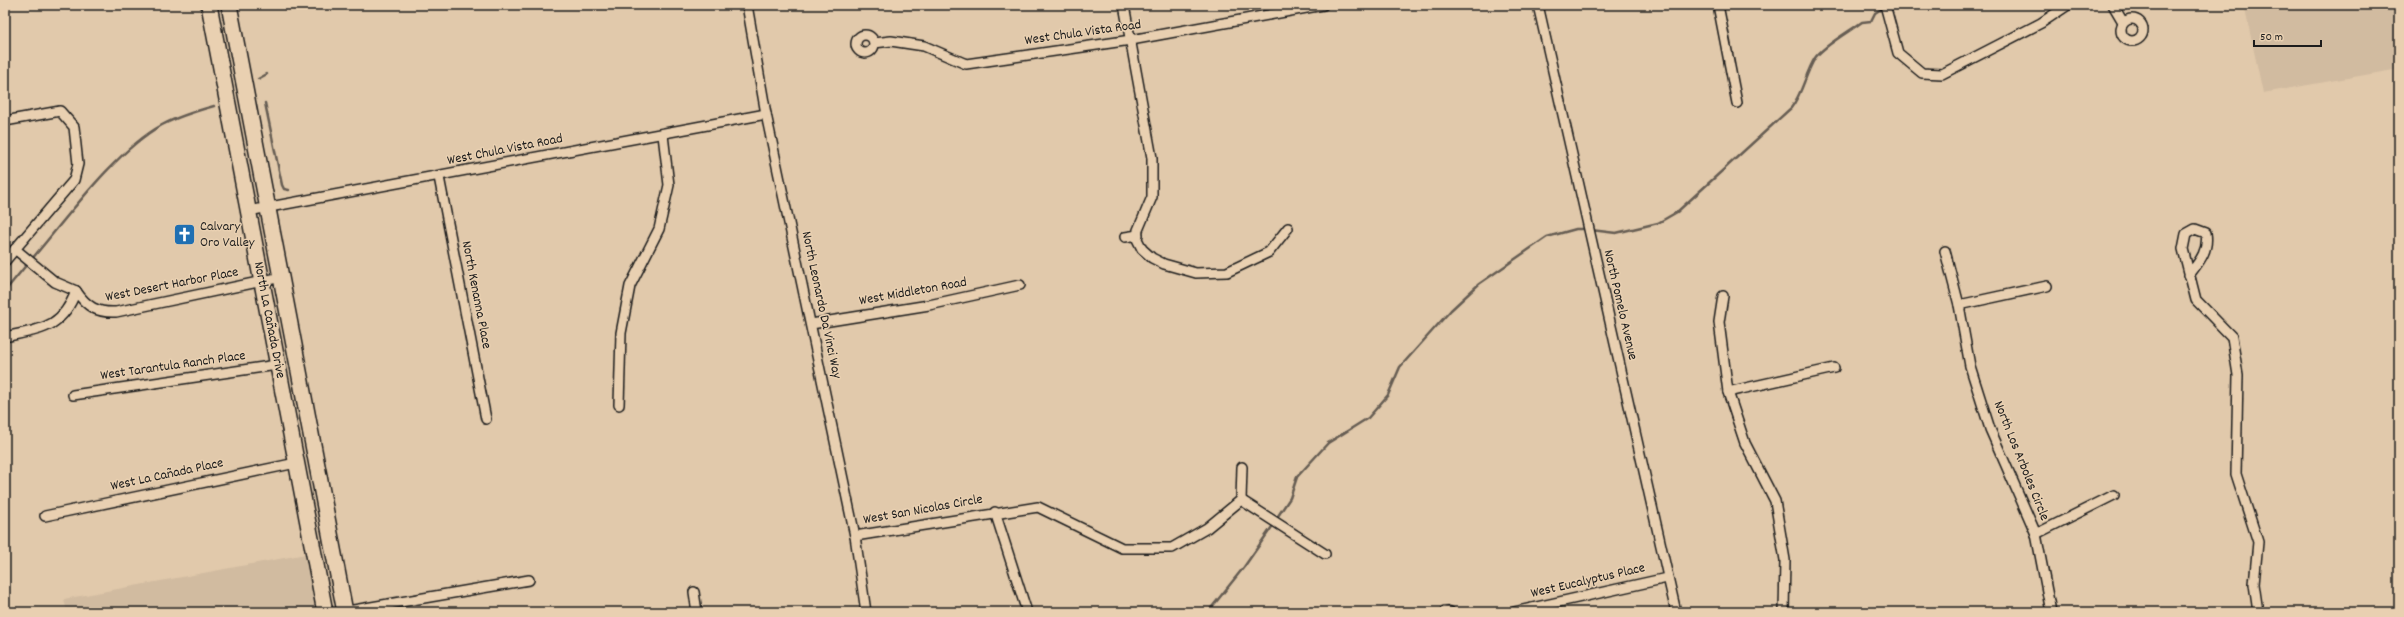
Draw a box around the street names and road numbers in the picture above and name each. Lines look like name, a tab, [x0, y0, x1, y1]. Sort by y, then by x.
street label: West Chula Vista Road	[1024, 15, 1142, 51]
street label: West Chula Vista Road	[446, 129, 564, 171]
street label: North Leonardo Da Vinci Way	[796, 230, 846, 381]
street label: North Kenanna Place	[456, 239, 496, 351]
street label: North Pomelo Avenue	[1598, 248, 1642, 362]
street label: North La Cañada Drive	[248, 260, 290, 380]
street label: West Desert Harbor Place	[104, 262, 240, 308]
street label: West Middleton Road	[858, 273, 968, 311]
street label: West Tarantula Ranch Place	[99, 346, 247, 386]
street label: North Los Arboles Circle	[1988, 398, 2054, 524]
street label: West La Cañada Place	[109, 453, 225, 497]
street label: West San Nicolas Circle	[862, 490, 984, 530]
street label: West Eucalyptus Place	[1529, 558, 1647, 604]

